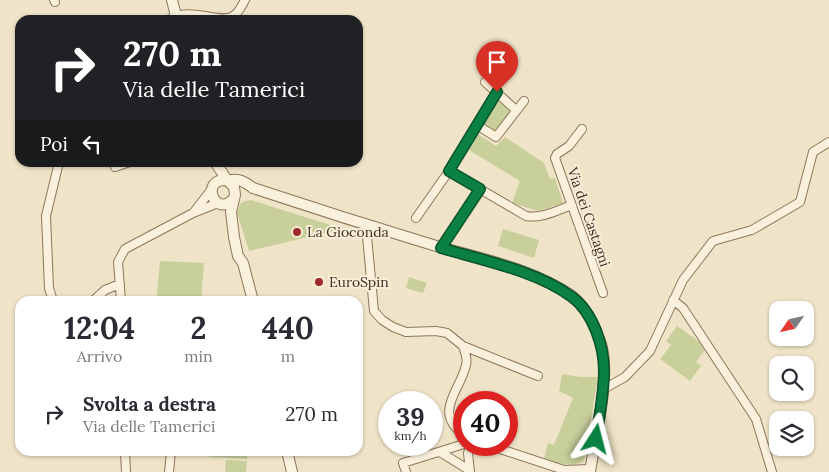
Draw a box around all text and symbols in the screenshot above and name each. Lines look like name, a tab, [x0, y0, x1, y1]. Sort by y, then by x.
text: 270 m	[123, 31, 222, 76]
icon: right	[40, 35, 105, 100]
pin	[476, 41, 518, 92]
icon: arrive	[483, 48, 511, 76]
text: Via delle Tamerici	[123, 75, 305, 103]
icon: left	[78, 130, 106, 158]
text: Poi	[40, 132, 68, 156]
street label: Via dei Castagni	[563, 164, 614, 269]
place label: La Gioconda	[307, 223, 389, 241]
marker: La Gioconda	[291, 226, 303, 238]
place label: EuroSpin	[329, 273, 389, 291]
marker: EuroSpin	[313, 276, 325, 288]
north arrow	[769, 301, 814, 346]
map controls	[769, 301, 814, 456]
text: 12:04	[64, 309, 135, 347]
text: 2	[190, 309, 206, 347]
text: 440	[262, 309, 314, 347]
text: Arrivo	[77, 346, 122, 366]
text: min	[184, 346, 213, 366]
text: m	[281, 346, 295, 366]
button: search	[769, 356, 814, 401]
speed limit sign: 40	[453, 391, 518, 456]
text: Svolta a destra	[83, 392, 216, 416]
icon: right	[40, 400, 68, 428]
text: 39	[396, 401, 425, 433]
text: 270 m	[285, 402, 338, 426]
button: layers	[769, 411, 814, 456]
position arrow	[569, 412, 621, 464]
text: Via delle Tamerici	[83, 416, 216, 436]
text: km/h	[394, 428, 427, 443]

